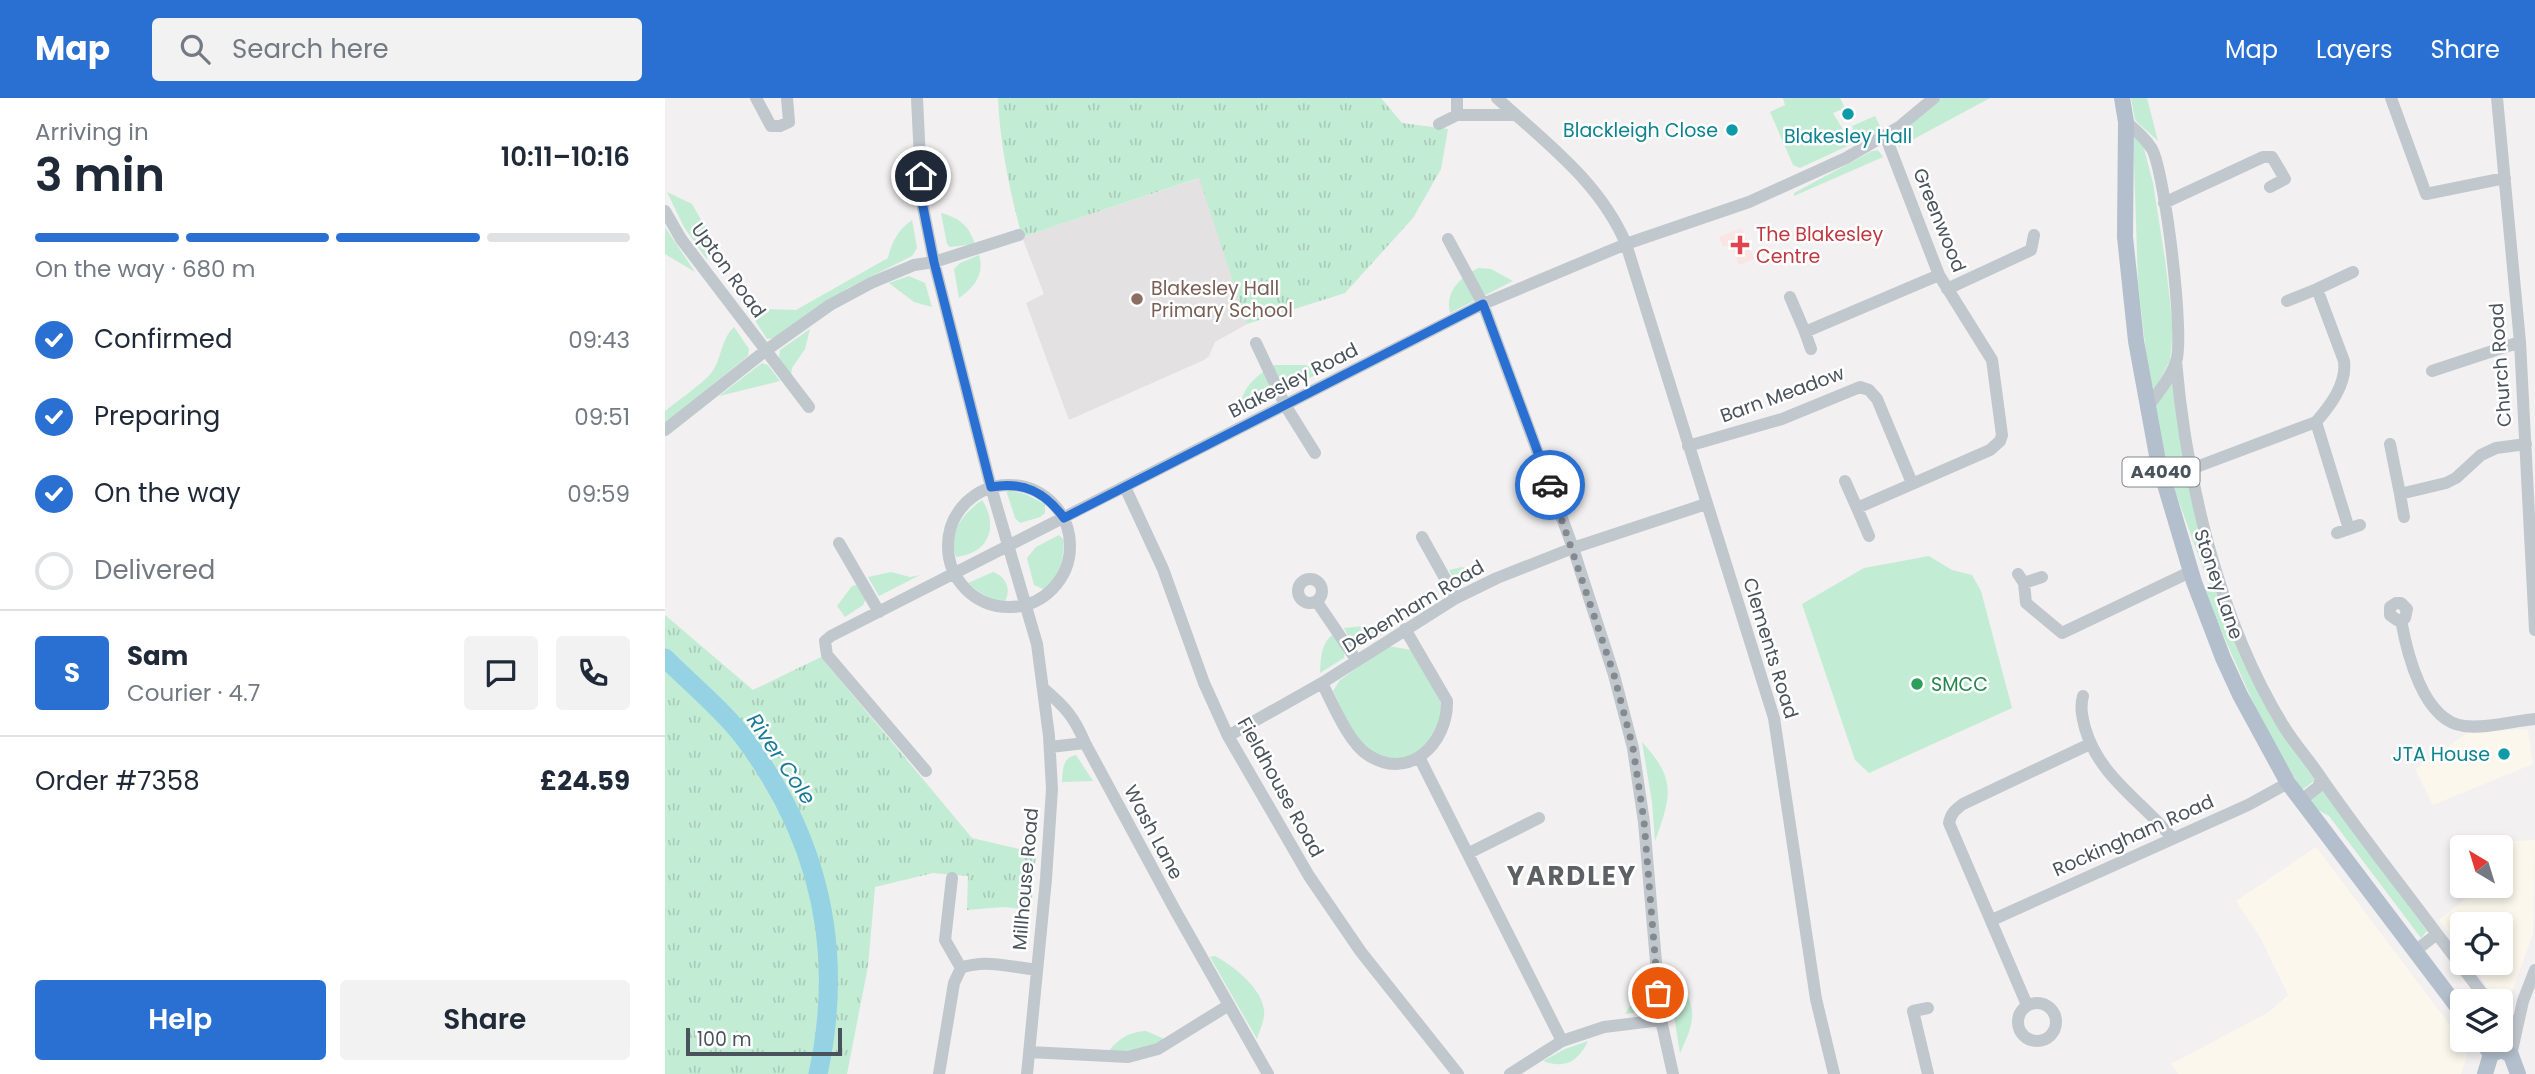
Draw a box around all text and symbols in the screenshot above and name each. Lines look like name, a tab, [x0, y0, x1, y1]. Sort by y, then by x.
search box	[152, 18, 642, 81]
text: Map	[35, 25, 110, 72]
icon: search	[176, 30, 214, 68]
text: Search here	[232, 31, 389, 67]
text: Map	[2225, 33, 2278, 66]
text: Layers	[2316, 33, 2392, 66]
text: Share	[2430, 33, 2500, 66]
marker: Blakesley Hall	[1840, 106, 1856, 122]
text: Arriving in	[35, 116, 149, 148]
place label: Blackleigh Close	[1563, 117, 1718, 144]
marker: Blackleigh Close	[1724, 122, 1740, 138]
place label: Blakesley Hall	[1784, 123, 1912, 150]
text: 10:11–10:16	[501, 139, 630, 175]
text: 3 min	[35, 143, 165, 207]
pin	[891, 146, 951, 206]
icon: home	[902, 157, 940, 195]
street label: Greenwood	[1906, 164, 1973, 276]
street label: Upton Road	[685, 217, 772, 323]
place label: The Blakesley Centre	[1756, 221, 1883, 270]
marker: The Blakesley Centre	[1730, 235, 1750, 255]
text: On the way · 680 m	[35, 253, 255, 285]
place label: Blakesley Hall Primary School	[1151, 275, 1293, 324]
marker: Blakesley Hall Primary School	[1129, 291, 1145, 307]
street label: Church Road	[2483, 302, 2518, 428]
icon: check	[35, 321, 73, 359]
text: Confirmed	[94, 321, 232, 357]
text: 09:43	[568, 324, 630, 356]
street label: Blakesley Road	[1224, 336, 1363, 425]
street label: Barn Meadow	[1716, 359, 1848, 429]
icon: check	[35, 398, 73, 436]
text: Preparing	[94, 398, 220, 434]
text: 09:51	[574, 401, 630, 433]
courier	[1515, 450, 1585, 520]
road number: A4040	[2123, 458, 2199, 486]
icon: car	[1531, 466, 1569, 504]
icon: check	[35, 475, 73, 513]
text: On the way	[94, 475, 241, 511]
text: 09:59	[567, 478, 630, 510]
street label: Stoney Lane	[2187, 525, 2250, 643]
text: Delivered	[94, 552, 215, 588]
street label: Debenham Road	[1337, 553, 1489, 659]
street label: Clements Road	[1736, 574, 1805, 722]
button: chat	[464, 636, 538, 710]
button: phone	[556, 636, 630, 710]
text: Sam	[127, 638, 188, 674]
text: S	[64, 655, 80, 691]
place label: SMCC	[1931, 671, 1988, 698]
marker: SMCC	[1909, 676, 1925, 692]
text: Courier · 4.7	[127, 677, 260, 709]
water label: River Cole	[740, 707, 823, 810]
street label: Fieldhouse Road	[1231, 712, 1330, 862]
place label: JTA House	[2393, 741, 2490, 768]
marker: JTA House	[2496, 746, 2512, 762]
text: Order #7358	[35, 763, 200, 799]
text: £24.59	[540, 763, 630, 799]
street label: Wash Lane	[1117, 780, 1190, 884]
street label: Rockingham Road	[2048, 788, 2218, 883]
street label: Millhouse Road	[1006, 807, 1045, 951]
north arrow	[2450, 835, 2513, 898]
map controls	[2450, 835, 2513, 1052]
district label: YARDLEY	[1507, 858, 1637, 894]
button: locate	[2450, 912, 2513, 975]
pin	[1628, 963, 1688, 1023]
icon: bag	[1639, 974, 1677, 1012]
button: Help	[35, 980, 326, 1060]
button: Share	[340, 980, 630, 1060]
button: layers	[2450, 989, 2513, 1052]
scale bar	[686, 1025, 842, 1057]
text: 100 m	[697, 1026, 752, 1053]

